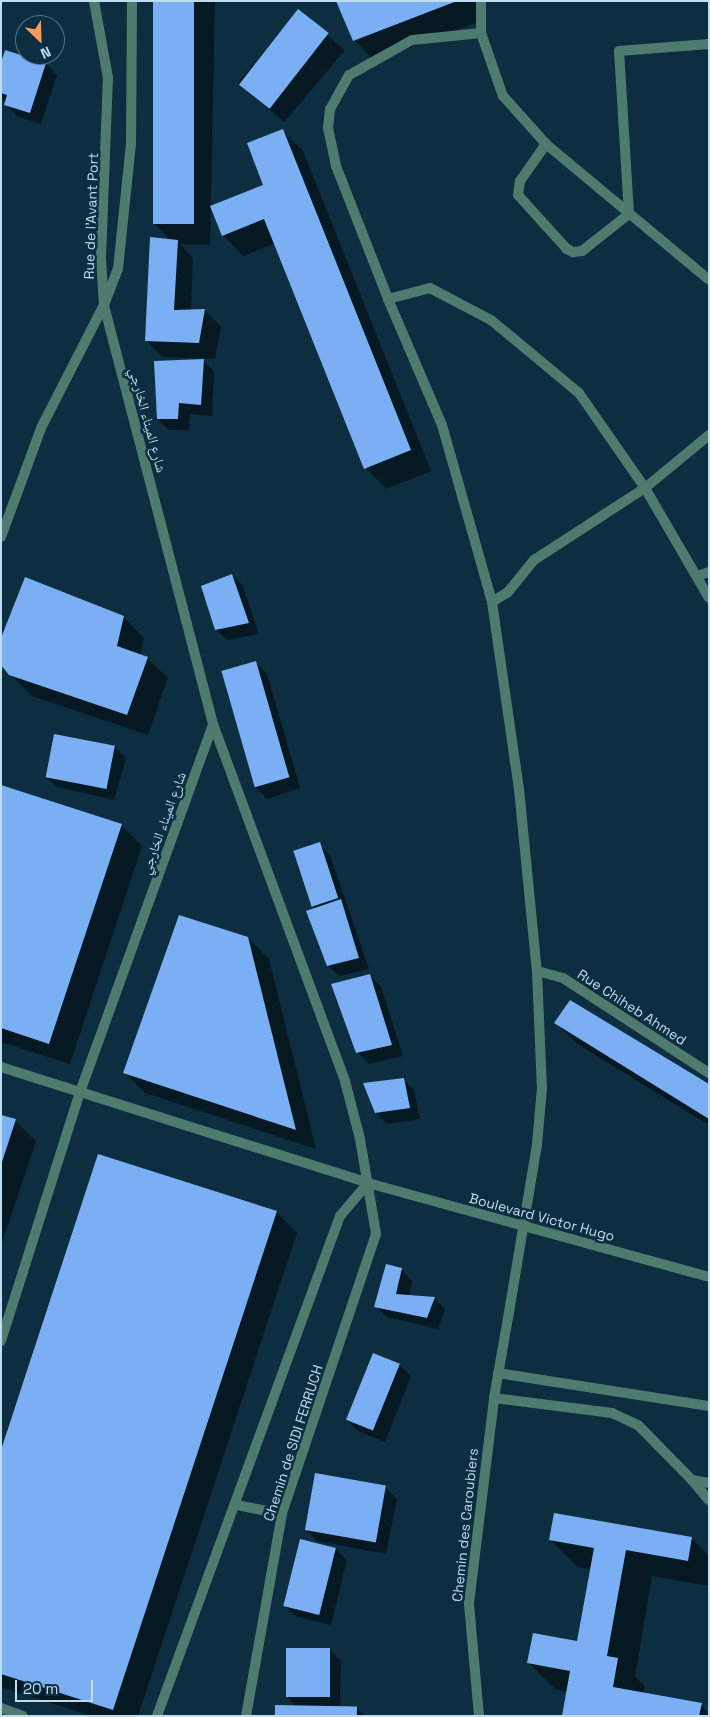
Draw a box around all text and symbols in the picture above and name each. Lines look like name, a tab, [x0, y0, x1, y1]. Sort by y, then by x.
north arrow	[15, 15, 65, 65]
text: N	[38, 43, 54, 63]
street label: Rue de l'Avant Port	[80, 152, 102, 280]
street label: شارع الميناء الخارجي	[126, 366, 170, 474]
street label: شارع الميناء الخارجي	[137, 769, 189, 877]
street label: Rue Chiheb Ahmed	[574, 966, 690, 1048]
street label: Boulevard Victor Hugo	[467, 1189, 617, 1245]
street label: Chemin de SIDI FERRUCH	[260, 1363, 326, 1523]
street label: Chemin des Caroubiers	[449, 1447, 481, 1603]
scale bar	[18, 1670, 95, 1702]
text: 20 m	[23, 1679, 58, 1698]

